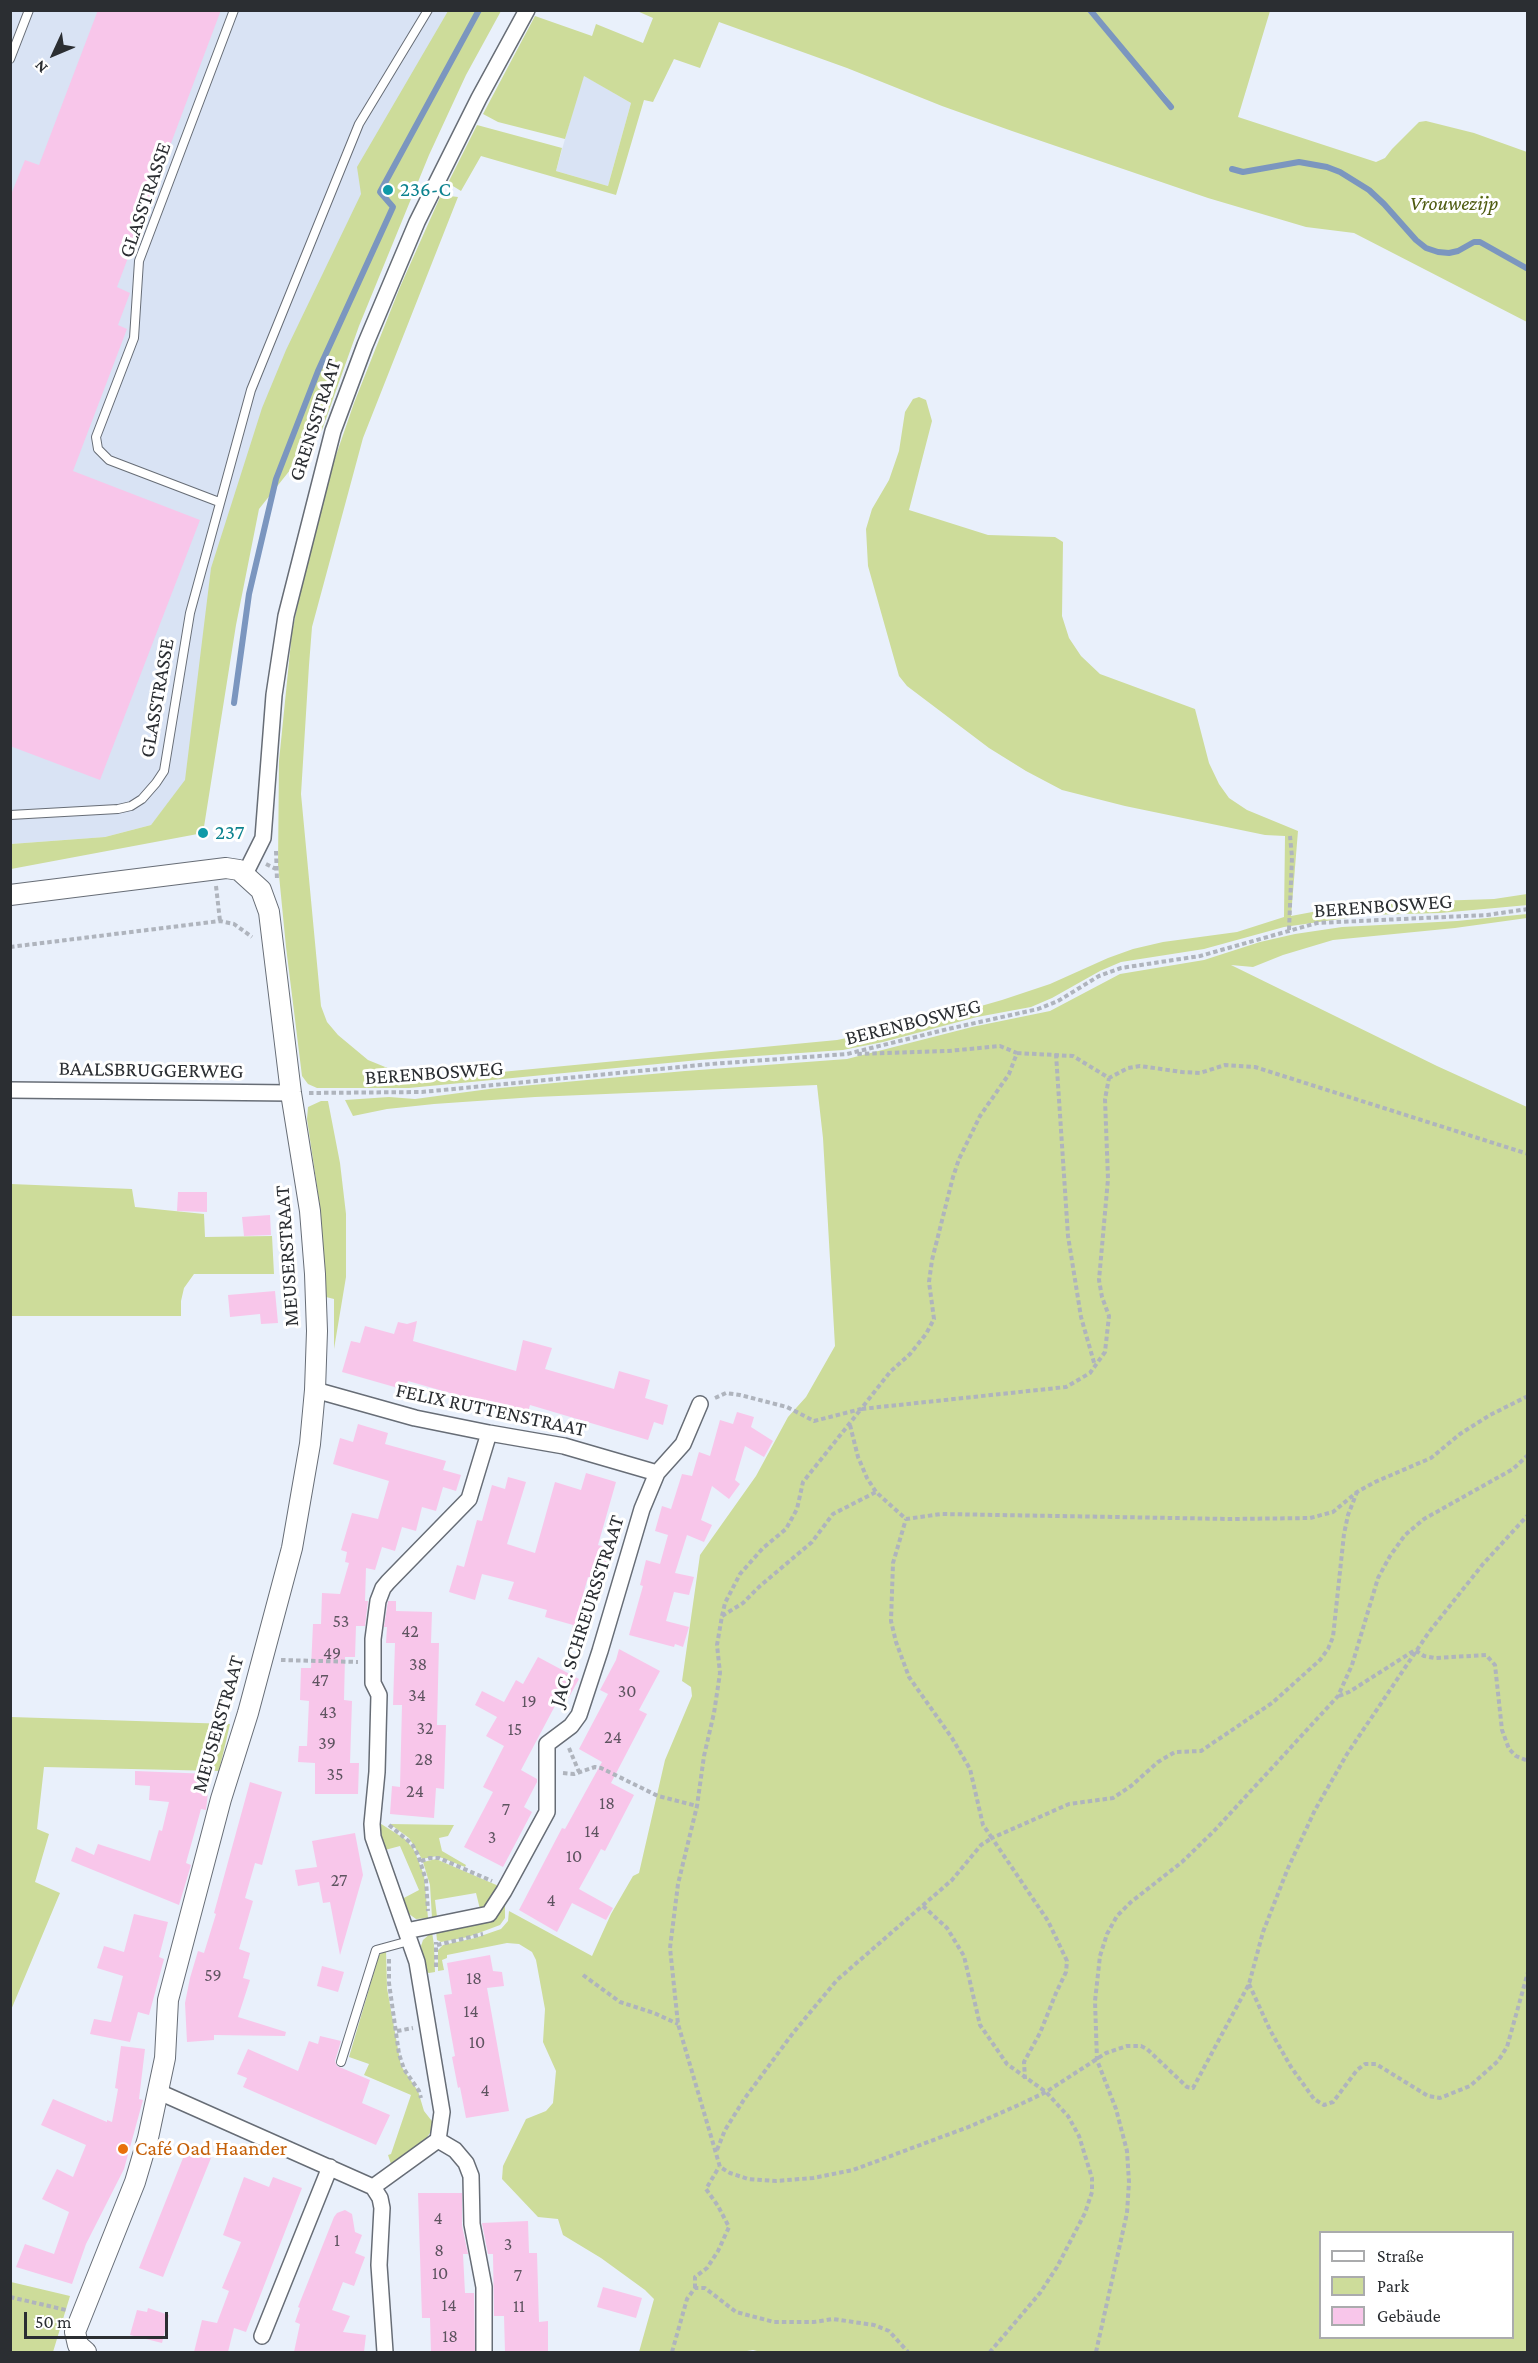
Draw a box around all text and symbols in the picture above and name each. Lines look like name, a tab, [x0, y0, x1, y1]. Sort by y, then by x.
north arrow	[24, 24, 84, 84]
text: N	[31, 57, 51, 77]
street label: GLASSTRASSE	[113, 139, 177, 261]
place label: 236-C	[400, 177, 451, 203]
marker: 236-C	[381, 183, 395, 197]
park label: Vrouwezijp	[1410, 191, 1498, 217]
street label: GRENSSTRAAT	[283, 356, 347, 484]
street label: GLASSTRASSE	[134, 636, 180, 760]
place label: 237	[215, 820, 244, 846]
marker: 237	[196, 826, 210, 840]
street label: BERENBOSWEG	[1313, 889, 1453, 923]
street label: BERENBOSWEG	[843, 993, 983, 1051]
street label: BAALSBRUGGERWEG	[58, 1056, 244, 1084]
street label: BERENBOSWEG	[364, 1056, 504, 1090]
street label: MEUSERSTRAAT	[269, 1184, 305, 1328]
street label: FELIX RUTTENSTRAAT	[393, 1377, 589, 1443]
street label: JAC. SCHREURSSTRAAT	[544, 1512, 630, 1710]
house number: 53	[333, 1610, 349, 1632]
house number: 42	[401, 1620, 419, 1642]
house number: 49	[323, 1642, 341, 1664]
street label: MEUSERSTRAAT	[186, 1652, 250, 1796]
house number: 38	[409, 1653, 427, 1675]
house number: 47	[311, 1669, 329, 1691]
house number: 30	[618, 1680, 636, 1702]
house number: 34	[408, 1684, 426, 1706]
house number: 19	[521, 1690, 537, 1712]
house number: 43	[319, 1701, 337, 1723]
house number: 32	[416, 1717, 434, 1739]
house number: 15	[508, 1718, 522, 1740]
house number: 24	[604, 1726, 622, 1748]
house number: 39	[318, 1732, 336, 1754]
house number: 28	[415, 1748, 433, 1770]
house number: 35	[326, 1763, 344, 1785]
house number: 24	[406, 1780, 424, 1802]
house number: 18	[599, 1792, 615, 1814]
house number: 7	[502, 1798, 510, 1820]
house number: 14	[584, 1820, 600, 1842]
house number: 3	[488, 1826, 496, 1848]
house number: 10	[566, 1845, 582, 1867]
house number: 27	[331, 1869, 347, 1891]
house number: 4	[546, 1889, 556, 1911]
house number: 59	[204, 1964, 222, 1986]
house number: 18	[466, 1967, 482, 1989]
house number: 14	[463, 2000, 479, 2022]
house number: 10	[469, 2031, 485, 2053]
house number: 4	[480, 2079, 490, 2101]
place label: Café Oad Haander	[135, 2136, 287, 2162]
marker: Café Oad Haander	[116, 2142, 130, 2156]
house number: 4	[433, 2207, 443, 2229]
house number: 1	[334, 2229, 340, 2251]
legend	[1319, 2231, 1514, 2339]
house number: 3	[504, 2233, 512, 2255]
house number: 8	[434, 2239, 444, 2261]
text: Straße	[1377, 2246, 1424, 2266]
house number: 10	[432, 2262, 448, 2284]
house number: 7	[514, 2264, 522, 2286]
text: Park	[1377, 2276, 1409, 2296]
house number: 14	[441, 2294, 457, 2316]
house number: 11	[513, 2295, 525, 2317]
scale bar	[27, 2300, 171, 2338]
text: Gebäude	[1377, 2306, 1441, 2326]
text: 50 m	[35, 2312, 72, 2332]
house number: 18	[442, 2325, 458, 2347]

